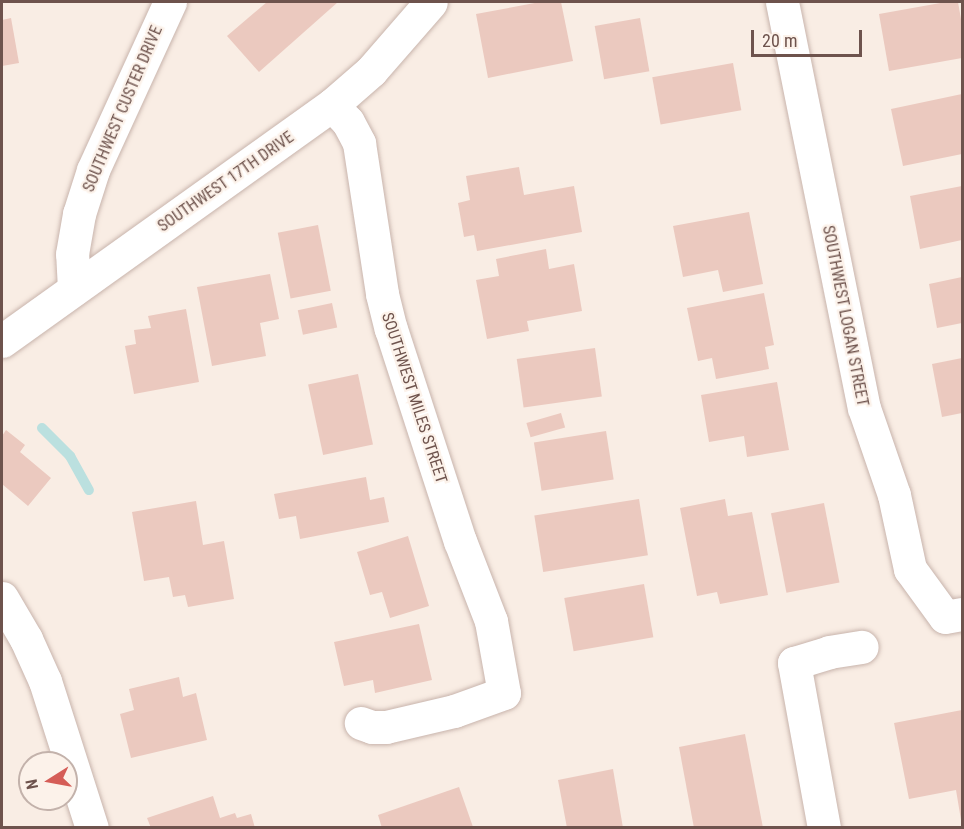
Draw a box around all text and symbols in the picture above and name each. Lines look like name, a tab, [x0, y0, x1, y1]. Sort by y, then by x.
scale bar	[754, 18, 865, 56]
street label: SOUTHWEST CUSTER DRIVE	[79, 23, 167, 195]
text: 20 m	[762, 30, 797, 51]
street label: SOUTHWEST 17TH DRIVE	[154, 128, 298, 236]
street label: SOUTHWEST LOGAN STREET	[818, 224, 872, 408]
street label: SOUTHWEST MILES STREET	[377, 310, 451, 486]
north arrow	[18, 751, 78, 811]
text: N	[22, 778, 42, 791]

